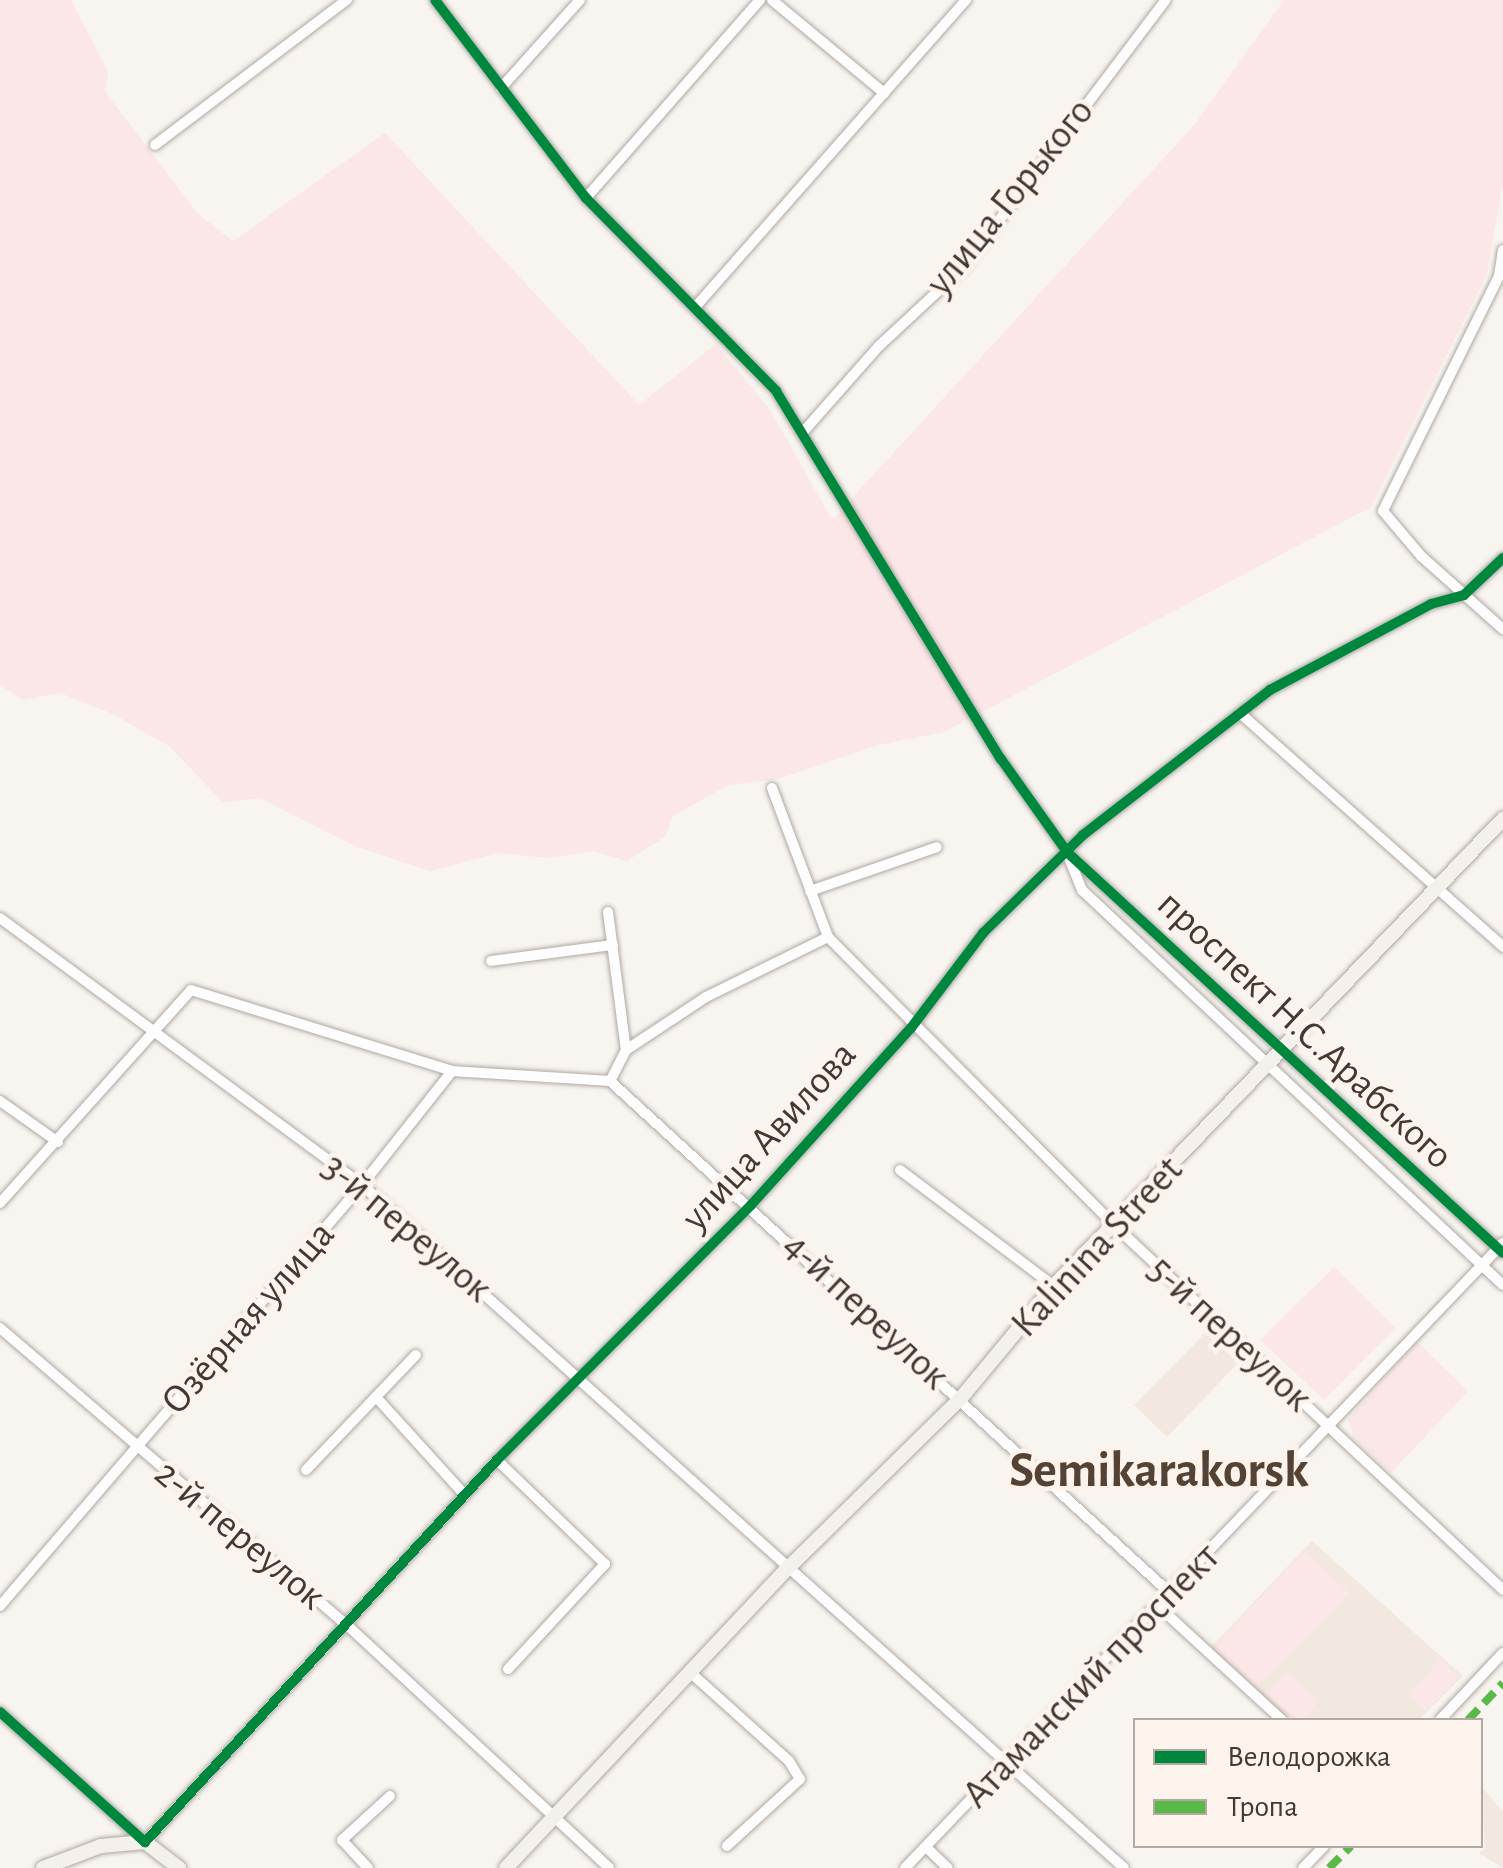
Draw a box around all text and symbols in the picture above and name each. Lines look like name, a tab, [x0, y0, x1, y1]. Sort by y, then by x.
street label: улица Горького	[916, 89, 1104, 305]
street label: проспект Н.С.Арабского	[1147, 881, 1463, 1179]
street label: улица Авилова	[671, 1031, 867, 1241]
street label: 3-й переулок	[312, 1143, 502, 1313]
street label: Kalinina Street	[1001, 1147, 1193, 1347]
street label: Озёрная улица	[151, 1211, 345, 1425]
street label: 4-й переулок	[773, 1222, 959, 1400]
street label: 5-й переулок	[1138, 1246, 1322, 1422]
district label: Semikarakorsk	[1009, 1442, 1309, 1502]
street label: 2-й переулок	[145, 1450, 335, 1620]
street label: Атаманский проспект	[952, 1534, 1230, 1818]
legend	[1133, 1718, 1483, 1848]
text: Велодорожка	[1227, 1742, 1391, 1772]
text: Тропа	[1227, 1792, 1298, 1822]

